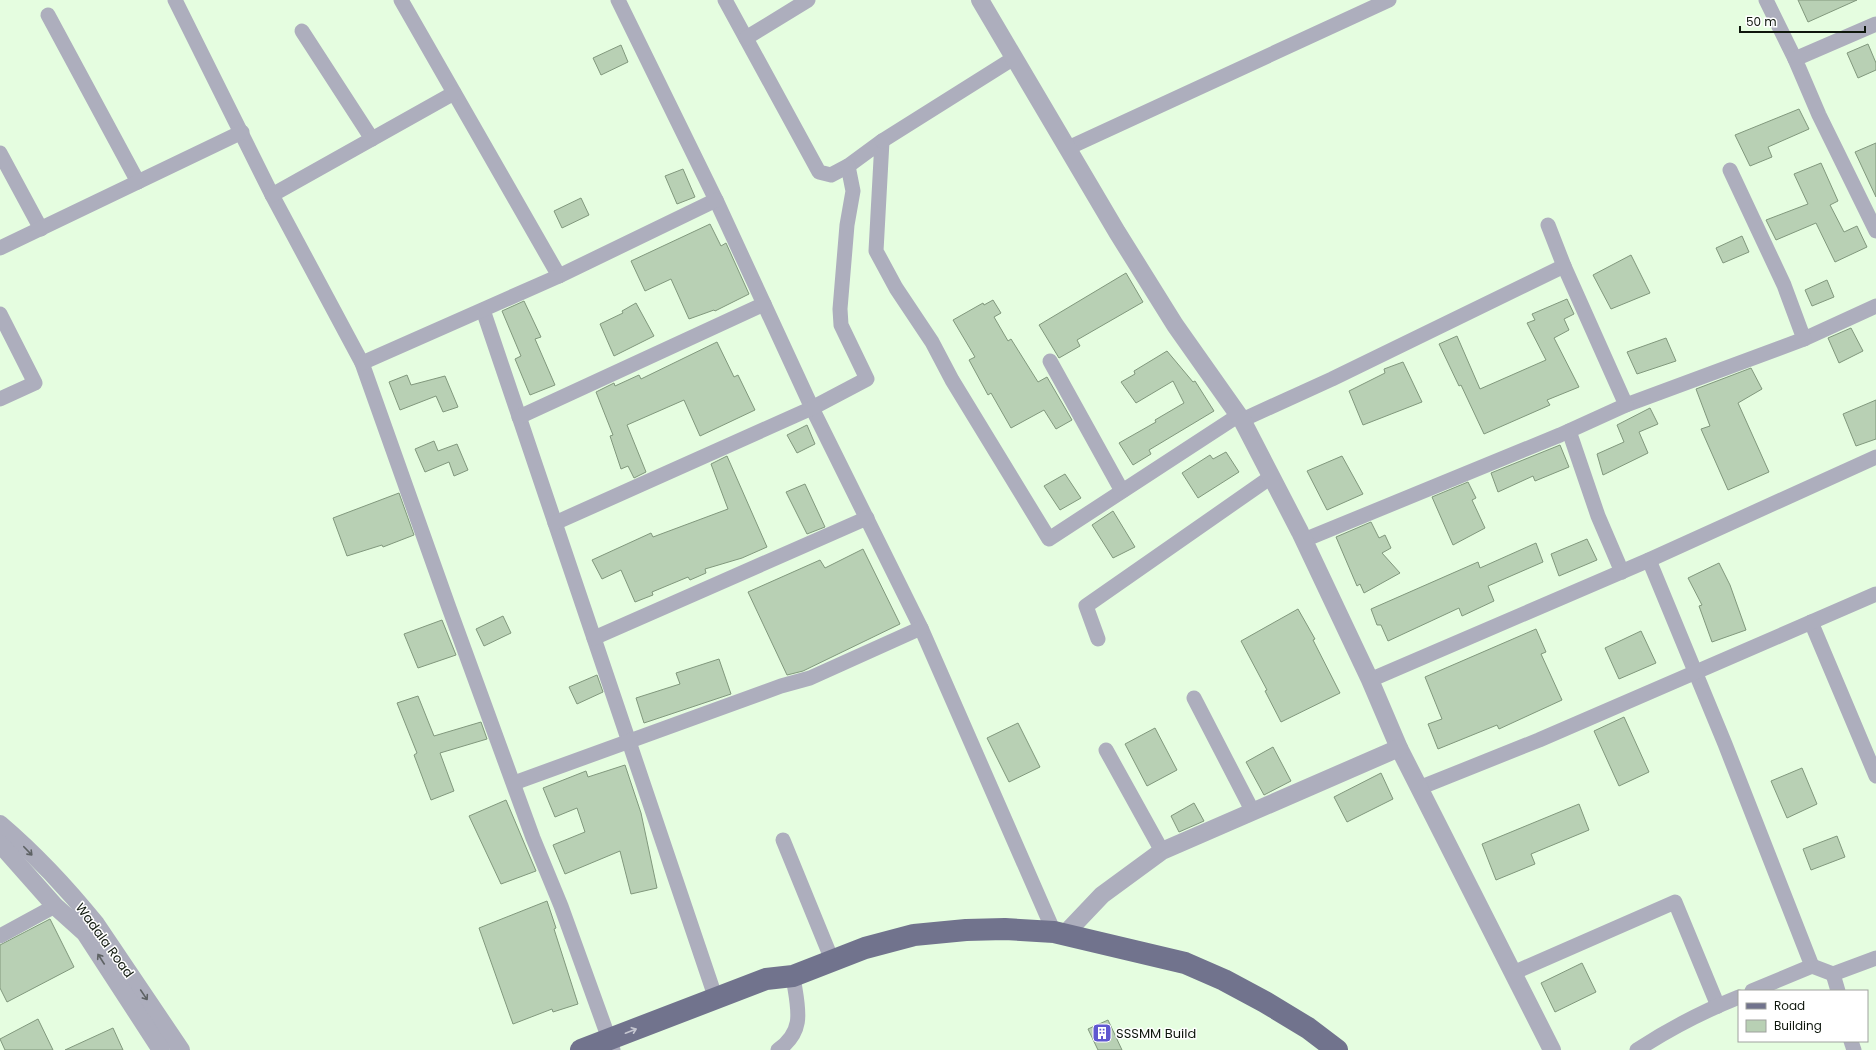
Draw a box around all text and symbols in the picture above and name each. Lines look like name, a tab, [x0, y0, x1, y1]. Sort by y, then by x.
scale bar	[1740, 8, 1865, 34]
text: 50 m	[1746, 13, 1777, 30]
one-way arrow	[23, 845, 32, 855]
street label: Wadala Road	[71, 899, 138, 982]
one-way arrow	[97, 953, 105, 965]
one-way arrow	[140, 989, 148, 1000]
legend	[1738, 990, 1868, 1042]
text: Road	[1774, 997, 1805, 1014]
text: Building	[1774, 1017, 1822, 1034]
building icon: SSSMM Build	[1091, 1022, 1113, 1044]
place label: SSSMM Build	[1116, 1024, 1196, 1043]
one-way arrow	[624, 1027, 636, 1035]

